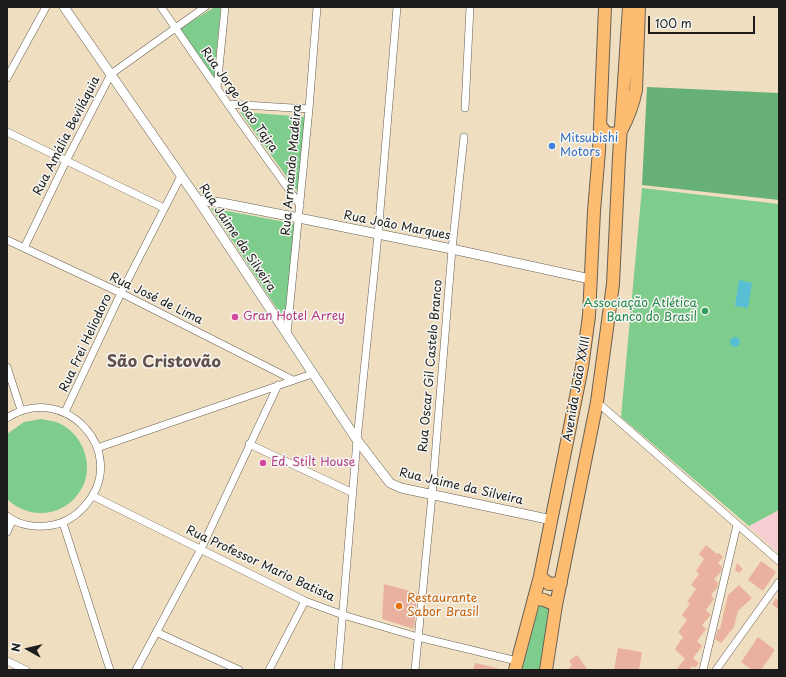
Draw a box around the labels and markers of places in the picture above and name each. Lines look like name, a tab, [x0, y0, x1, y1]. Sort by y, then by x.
place label: Mitsubishi Motors	[560, 132, 618, 160]
marker: Mitsubishi Motors	[547, 141, 557, 151]
place label: Associação Atlética Banco do Brasil	[583, 297, 697, 325]
marker: Associação Atlética Banco do Brasil	[700, 306, 710, 316]
place label: Gran Hotel Arrey	[243, 310, 345, 324]
marker: Gran Hotel Arrey	[230, 312, 240, 322]
place label: Ed. Stilt House	[271, 456, 355, 470]
marker: Ed. Stilt House	[258, 458, 268, 468]
place label: Restaurante Sabor Brasil	[407, 592, 479, 620]
marker: Restaurante Sabor Brasil	[394, 601, 404, 611]

